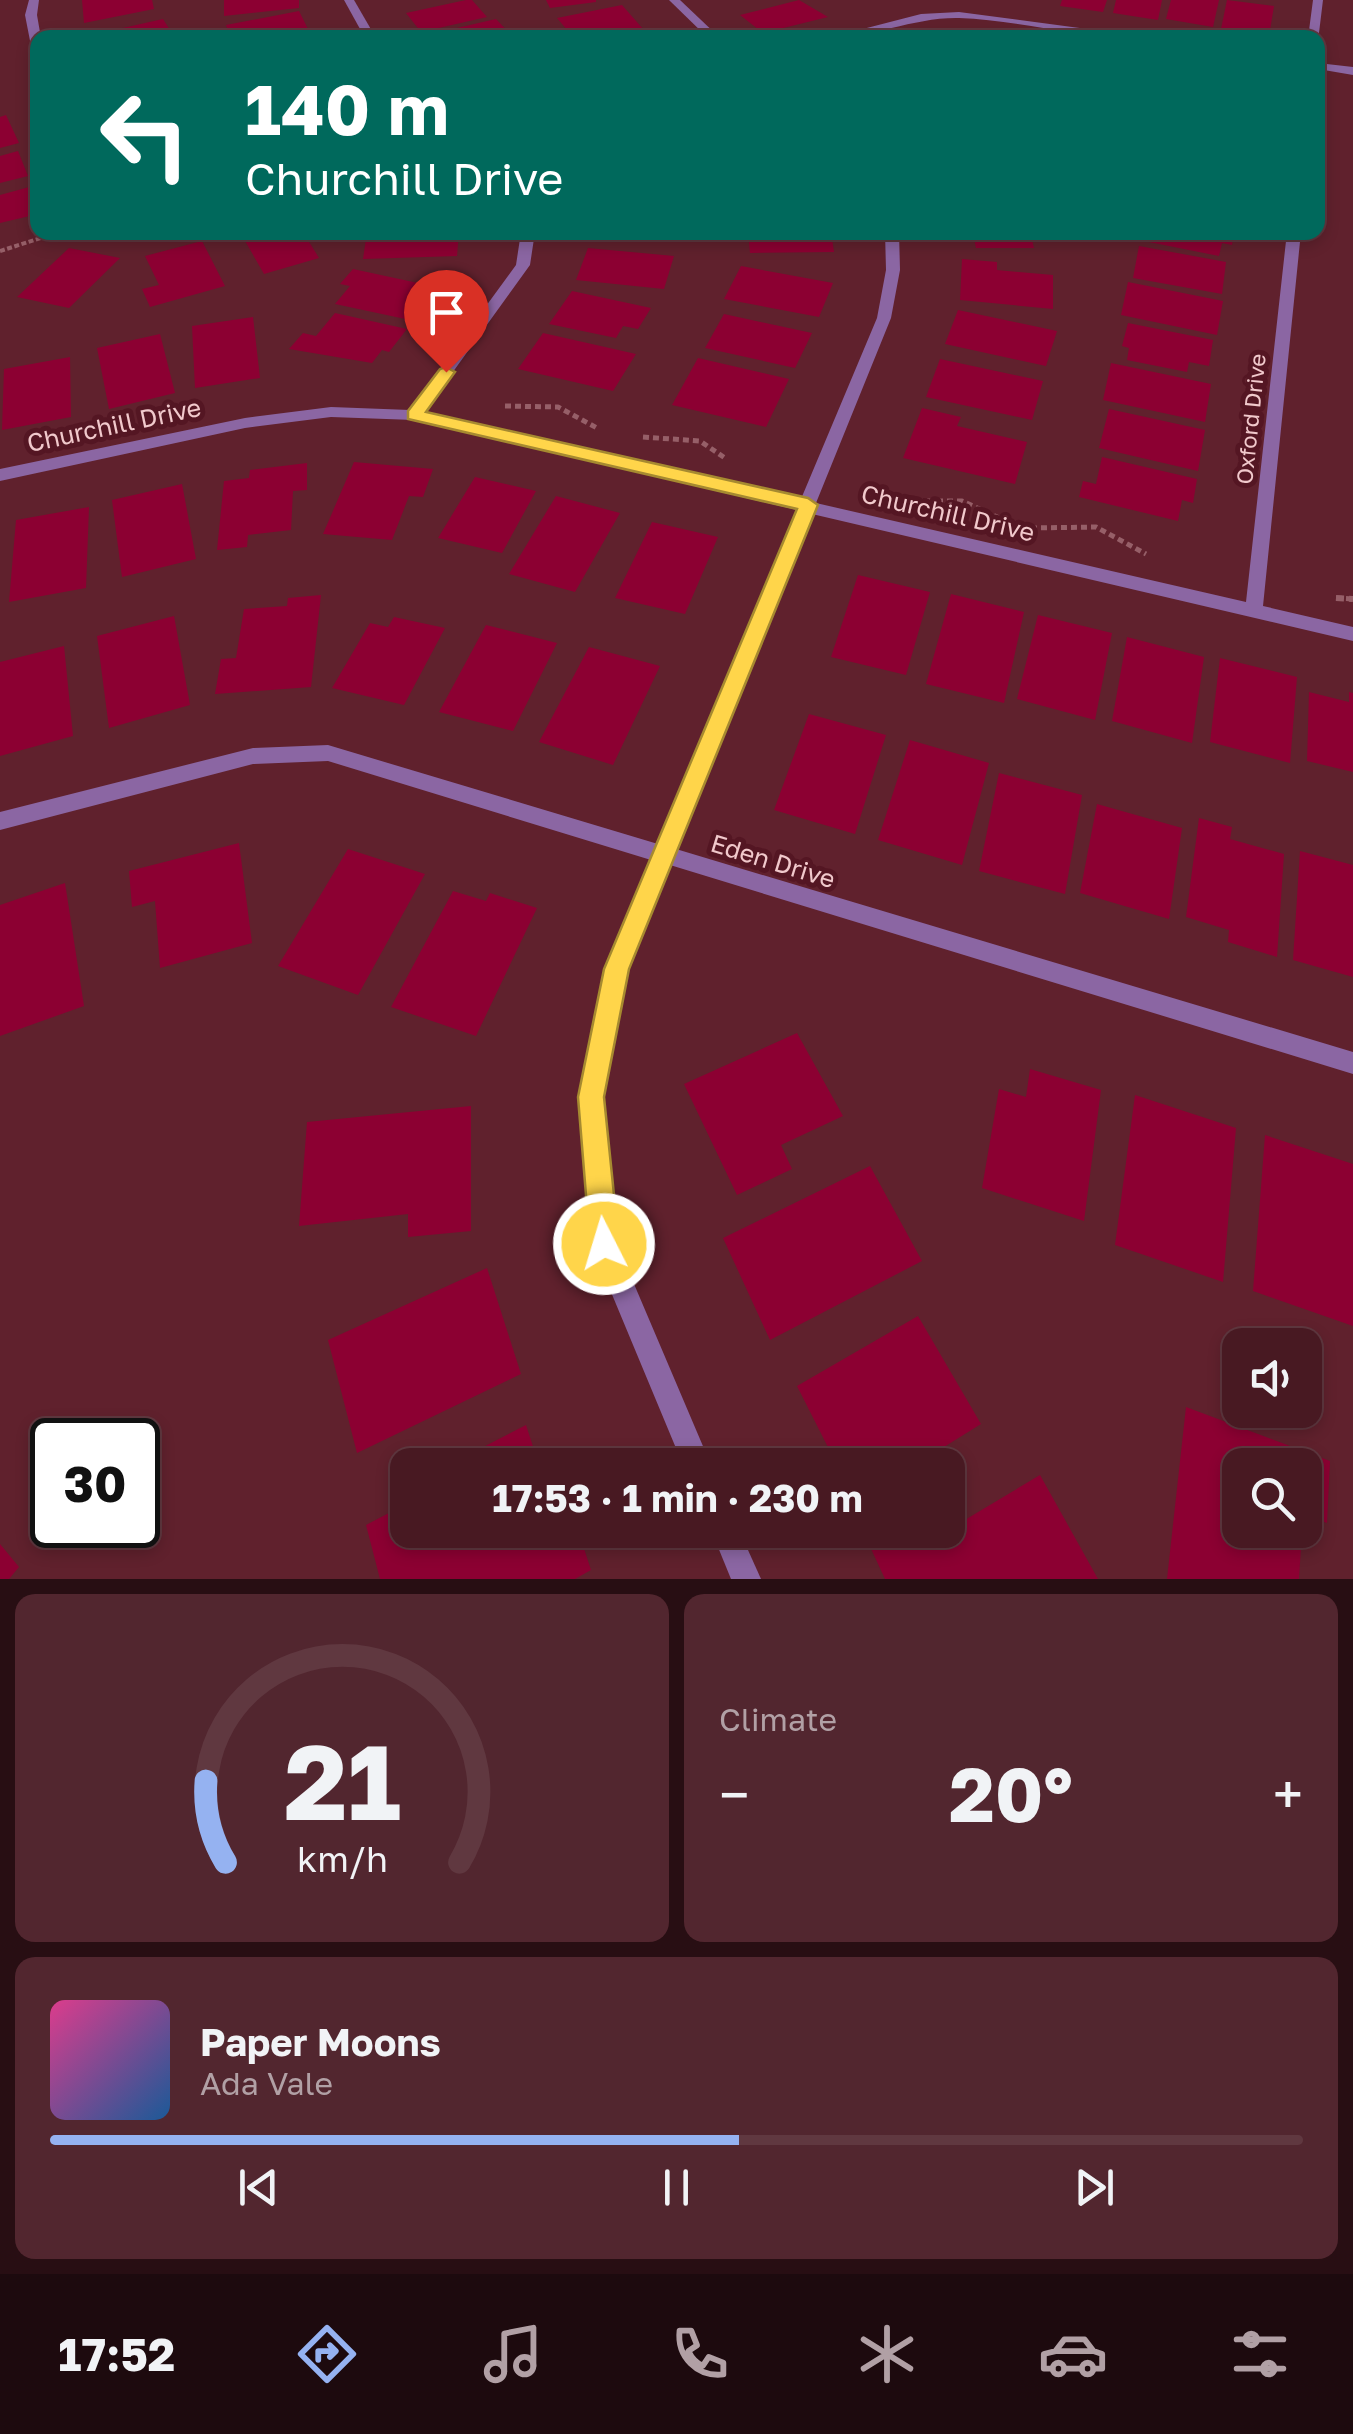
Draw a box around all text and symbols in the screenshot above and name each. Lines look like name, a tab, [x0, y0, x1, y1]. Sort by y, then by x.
text: 140 m	[245, 66, 449, 150]
icon: left	[80, 70, 210, 200]
text: Churchill Drive	[245, 151, 563, 205]
pin	[404, 270, 489, 373]
icon: arrive	[419, 285, 474, 340]
street label: Oxford Drive	[1230, 352, 1271, 486]
street label: Churchill Drive	[24, 391, 204, 458]
street label: Churchill Drive	[858, 478, 1038, 548]
street label: Eden Drive	[707, 827, 839, 894]
position arrow	[552, 1192, 656, 1296]
map controls	[1222, 1328, 1322, 1548]
button: sound	[1222, 1328, 1322, 1428]
speed limit sign: 30	[30, 1418, 160, 1548]
button: search	[1222, 1448, 1322, 1548]
text: 17:53 · 1 min · 230 m	[492, 1475, 863, 1520]
text: Climate	[719, 1700, 837, 1738]
text: 21	[283, 1718, 401, 1843]
text: 20°	[949, 1748, 1073, 1839]
text: −	[719, 1761, 749, 1827]
text: +	[1273, 1761, 1303, 1827]
text: km/h	[297, 1837, 387, 1880]
text: Paper Moons	[200, 2019, 441, 2064]
text: Ada Vale	[200, 2064, 333, 2102]
icon: previous	[231, 2160, 286, 2215]
icon: pause	[649, 2160, 704, 2215]
icon: next	[1067, 2160, 1122, 2215]
icon: directions	[292, 2319, 362, 2389]
icon: music	[478, 2319, 548, 2389]
icon: phone	[665, 2319, 735, 2389]
icon: climate	[852, 2319, 922, 2389]
icon: car	[1038, 2319, 1108, 2389]
icon: filters	[1225, 2319, 1295, 2389]
text: 17:52	[58, 2327, 175, 2381]

